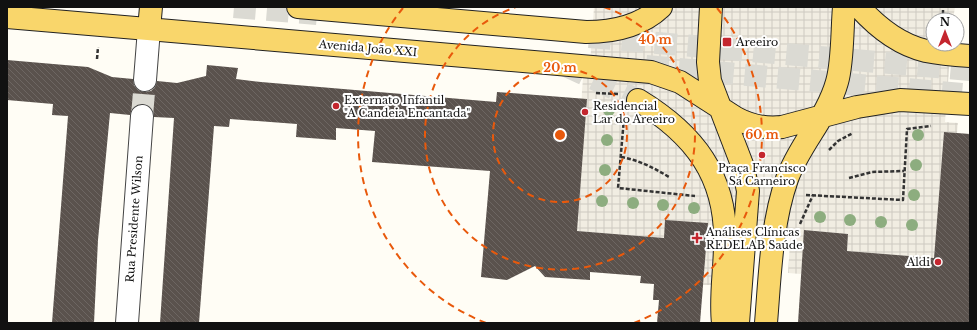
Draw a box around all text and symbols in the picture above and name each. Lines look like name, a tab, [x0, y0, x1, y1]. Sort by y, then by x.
north arrow	[925, 12, 965, 52]
text: N	[940, 15, 951, 29]
text: 40 m	[638, 32, 672, 47]
place label: Areeiro	[735, 35, 778, 49]
marker: Areeiro	[721, 36, 733, 48]
street label: Avenida João XXI	[317, 37, 418, 59]
text: 20 m	[543, 60, 577, 75]
place label: Externato Infantil "A Candeia Encantada"	[344, 93, 470, 120]
place label: Residencial Lar do Areeiro	[593, 99, 675, 126]
marker: Externato Infantil "A Candeia Encantada"	[331, 101, 341, 111]
marker: Residencial Lar do Areeiro	[580, 107, 590, 117]
text: 60 m	[745, 127, 780, 142]
centre of rings	[553, 128, 567, 142]
marker: Praça Francisco Sá Carneiro	[757, 150, 767, 160]
street label: Rua Presidente Wilson	[123, 155, 145, 283]
place label: Praça Francisco Sá Carneiro	[718, 161, 806, 188]
place label: Análises Clínicas REDELAB Saúde	[705, 225, 803, 252]
marker: Análises Clínicas REDELAB Saúde	[691, 232, 703, 244]
place label: Aldi	[906, 255, 930, 269]
marker: Aldi	[933, 257, 943, 267]

